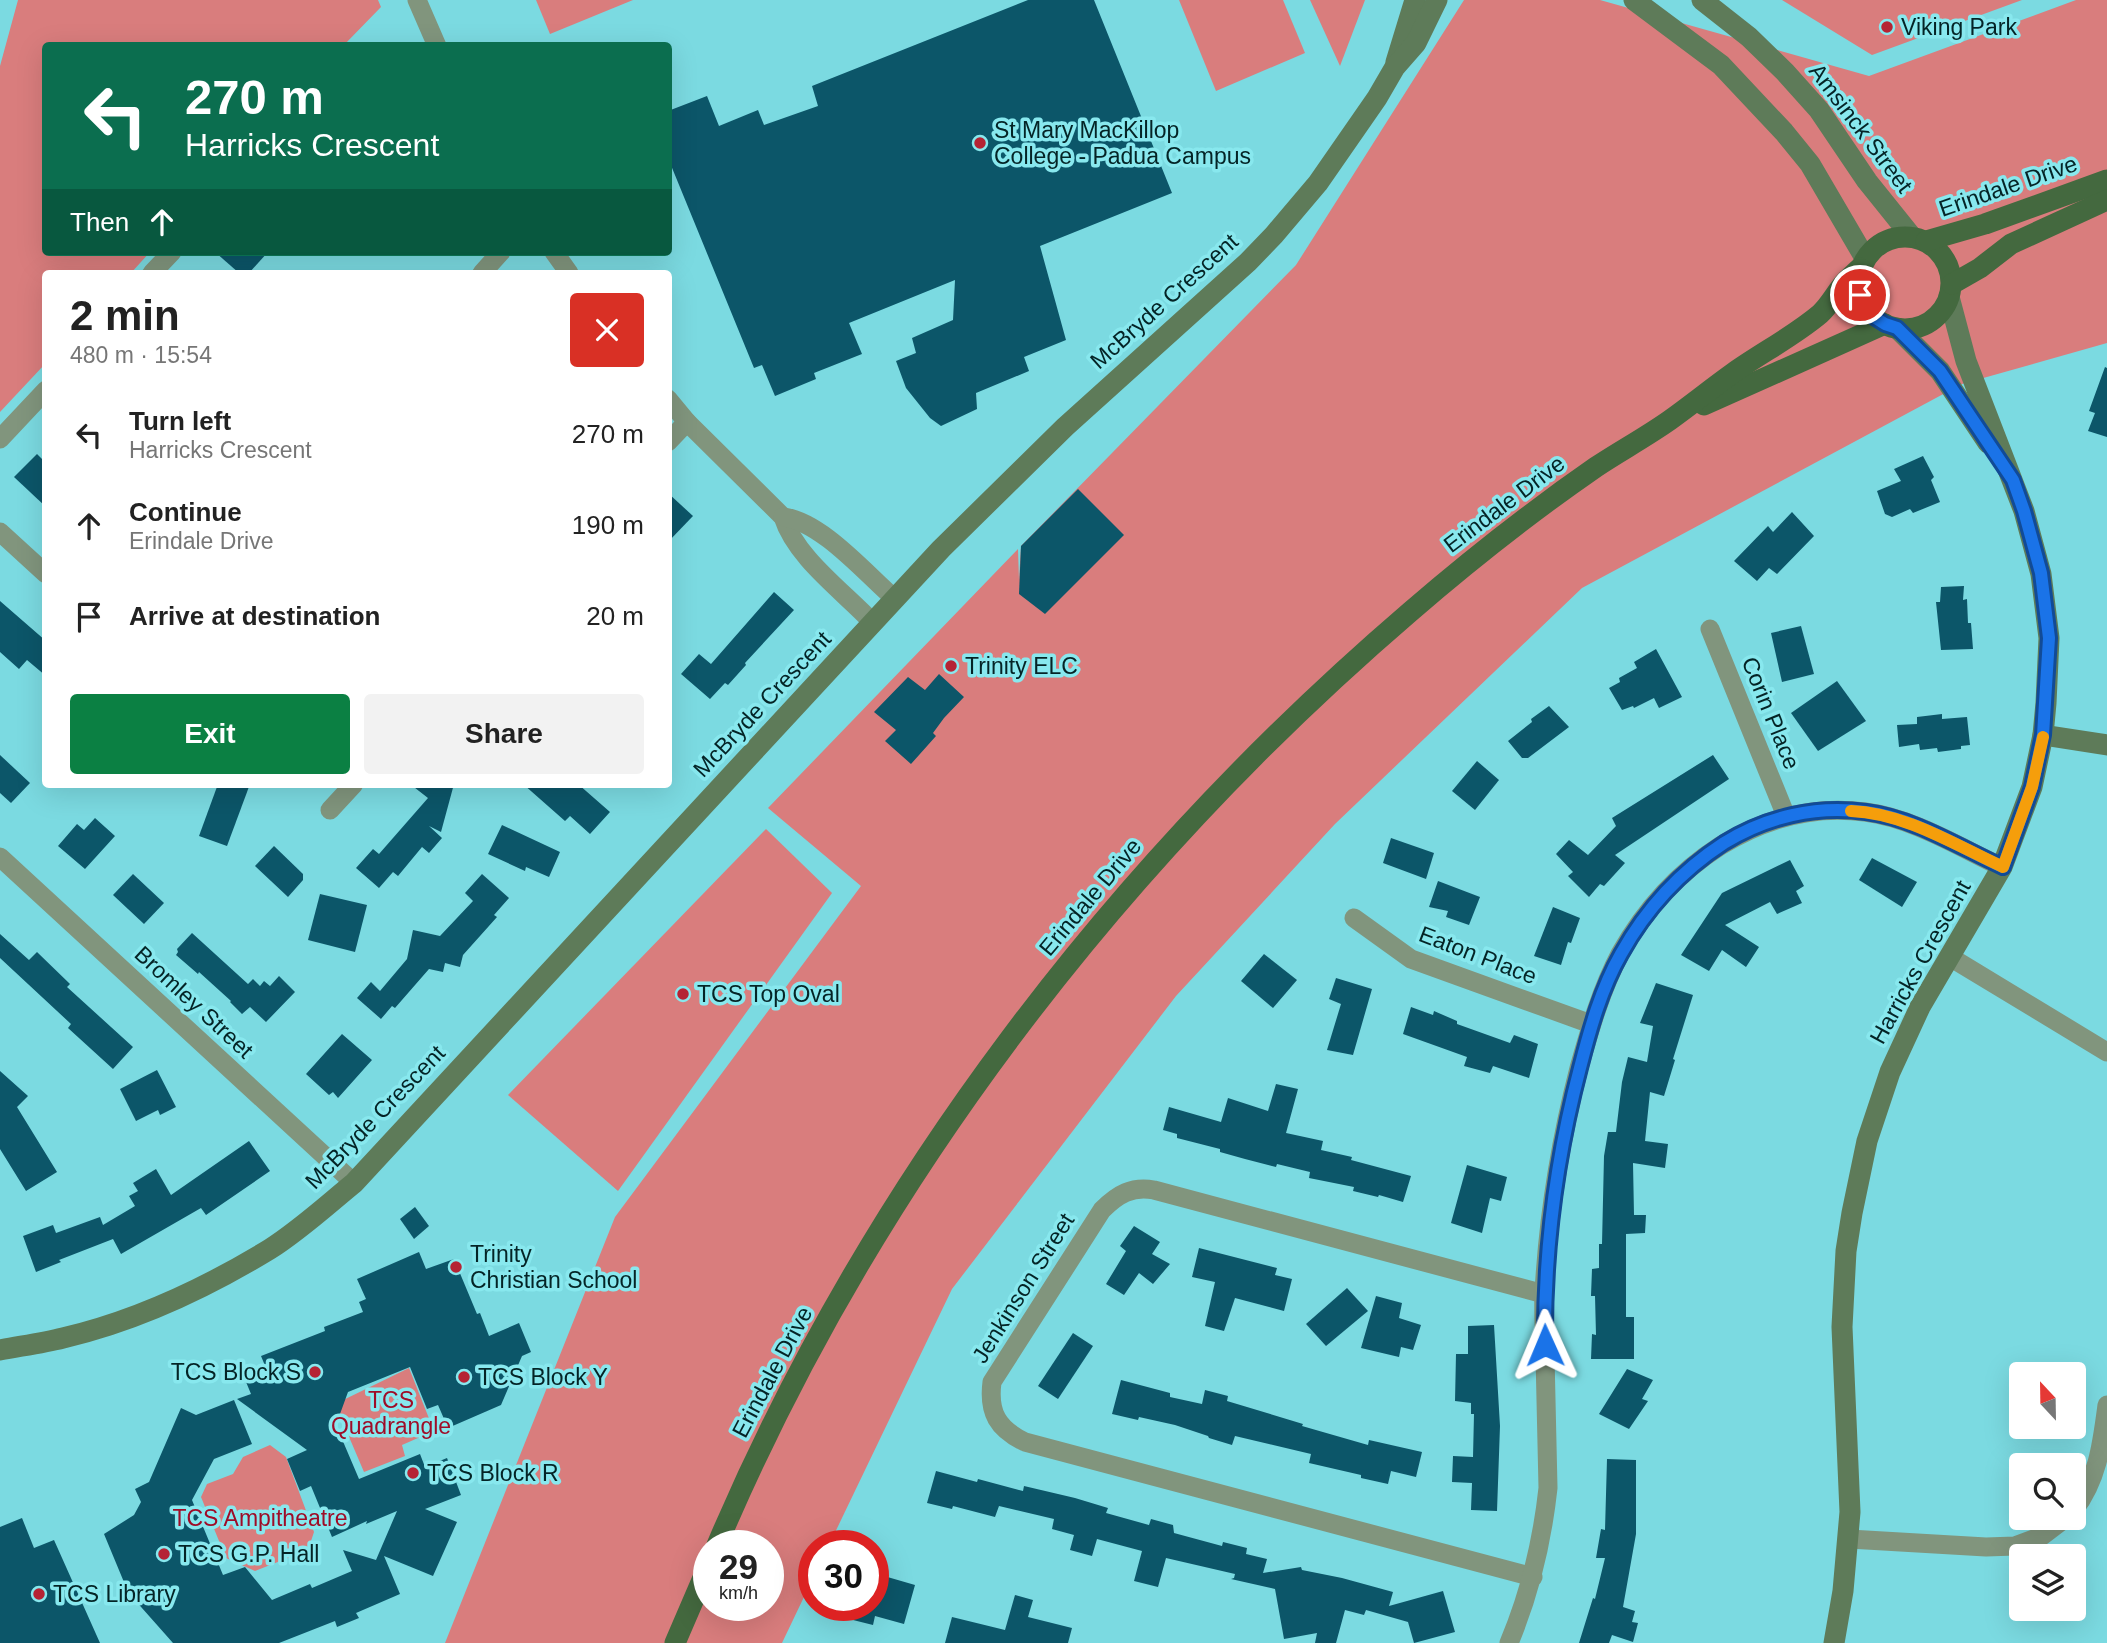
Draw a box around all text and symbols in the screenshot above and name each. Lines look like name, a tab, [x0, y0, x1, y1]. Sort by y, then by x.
place label: Viking Park	[1901, 14, 2017, 40]
marker: Viking Park	[1879, 19, 1895, 35]
street label: Amsinck Street	[1804, 58, 1918, 198]
icon: left	[70, 70, 161, 161]
text: 270 m	[185, 70, 324, 124]
place label: St Mary MacKillop College - Padua Campus	[994, 117, 1251, 169]
text: Harricks Crescent	[185, 127, 439, 163]
marker: St Mary MacKillop College - Padua Campus	[972, 135, 988, 151]
street label: Erindale Drive	[1935, 150, 2081, 222]
icon: ahead	[143, 203, 181, 241]
text: Then	[70, 207, 129, 237]
street label: McBryde Crescent	[1085, 228, 1243, 374]
pin	[1830, 265, 1890, 325]
icon: arrive	[1841, 276, 1879, 314]
text: 2 min	[70, 292, 180, 339]
button: close	[570, 293, 644, 367]
text: 480 m · 15:54	[70, 342, 212, 368]
text: Turn left	[129, 406, 231, 436]
icon: left	[70, 416, 108, 454]
text: 270 m	[572, 419, 644, 449]
text: Harricks Crescent	[129, 437, 312, 463]
street label: Erindale Drive	[1438, 450, 1570, 558]
text: Continue	[129, 497, 242, 527]
icon: ahead	[70, 507, 108, 545]
text: 190 m	[572, 510, 644, 540]
text: Erindale Drive	[129, 528, 273, 554]
icon: arrive	[70, 598, 108, 636]
text: Arrive at destination	[129, 601, 380, 631]
text: 20 m	[586, 601, 644, 631]
street label: McBryde Crescent	[688, 626, 836, 782]
place label: Trinity ELC	[965, 653, 1078, 679]
street label: Corin Place	[1737, 653, 1805, 773]
marker: Trinity ELC	[943, 658, 959, 674]
button: Exit	[70, 694, 350, 774]
button: Share	[364, 694, 644, 774]
street label: Erindale Drive	[1034, 833, 1146, 961]
street label: Harricks Crescent	[1864, 875, 1976, 1048]
street label: Eaton Place	[1415, 921, 1541, 989]
street label: Bromley Street	[130, 941, 259, 1064]
place label: TCS Top Oval	[697, 981, 840, 1007]
marker: TCS Top Oval	[675, 986, 691, 1002]
street label: McBryde Crescent	[300, 1039, 450, 1194]
street label: Jenkinson Street	[967, 1208, 1080, 1368]
place label: Trinity Christian School	[470, 1241, 637, 1293]
marker: Trinity Christian School	[448, 1259, 464, 1275]
street label: Erindale Drive	[727, 1302, 817, 1442]
position arrow	[1508, 1308, 1582, 1382]
place label: TCS Block S	[171, 1359, 301, 1385]
north arrow	[2009, 1362, 2086, 1438]
map controls	[2009, 1362, 2086, 1621]
marker: TCS Block S	[307, 1364, 323, 1380]
place label: TCS Block Y	[478, 1364, 608, 1390]
marker: TCS Block Y	[456, 1369, 472, 1385]
park label: TCS Quadrangle	[331, 1387, 451, 1439]
button: search	[2009, 1453, 2086, 1530]
place label: TCS Block R	[427, 1460, 559, 1486]
marker: TCS Block R	[405, 1465, 421, 1481]
park label: TCS Ampitheatre	[172, 1505, 348, 1531]
speed limit sign: 30	[798, 1530, 889, 1621]
place label: TCS G.P. Hall	[178, 1541, 319, 1567]
button: layers	[2009, 1544, 2086, 1621]
marker: TCS G.P. Hall	[156, 1546, 172, 1562]
text: 29	[719, 1547, 758, 1586]
place label: TCS Library	[53, 1581, 176, 1607]
text: km/h	[719, 1583, 758, 1603]
marker: TCS Library	[31, 1586, 47, 1602]

